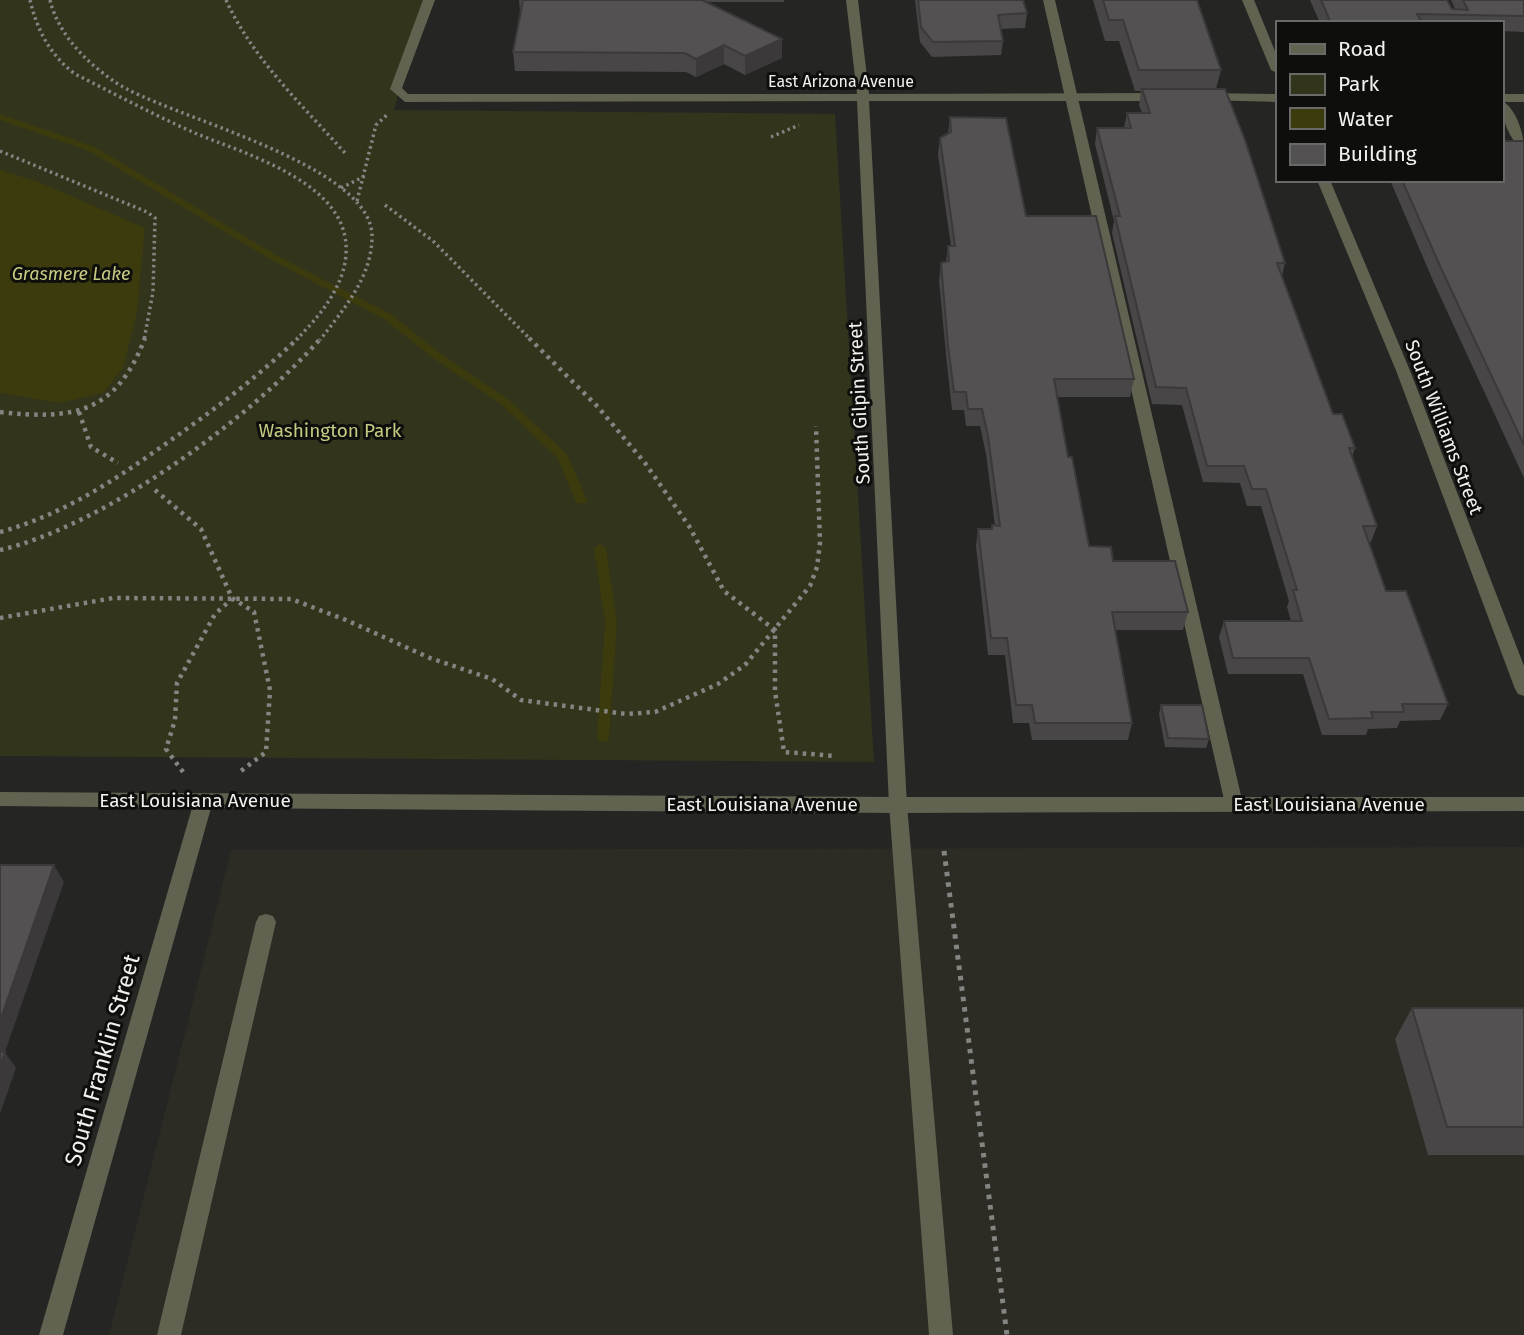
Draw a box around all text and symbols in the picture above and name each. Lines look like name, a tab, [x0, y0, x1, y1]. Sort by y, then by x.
legend	[1276, 21, 1503, 182]
text: Road	[1338, 36, 1386, 62]
text: Park	[1338, 71, 1380, 97]
street label: East Arizona Avenue	[768, 72, 914, 91]
text: Water	[1338, 106, 1393, 132]
text: Building	[1338, 141, 1417, 167]
water label: Grasmere Lake	[12, 263, 130, 285]
street label: South Gilpin Street	[843, 321, 875, 485]
street label: South Williams Street	[1400, 336, 1488, 518]
park label: Washington Park	[259, 419, 402, 442]
street label: East Louisiana Avenue	[99, 789, 291, 812]
street label: East Louisiana Avenue	[666, 793, 858, 816]
street label: East Louisiana Avenue	[1233, 793, 1425, 816]
street label: South Franklin Street	[58, 950, 146, 1169]

